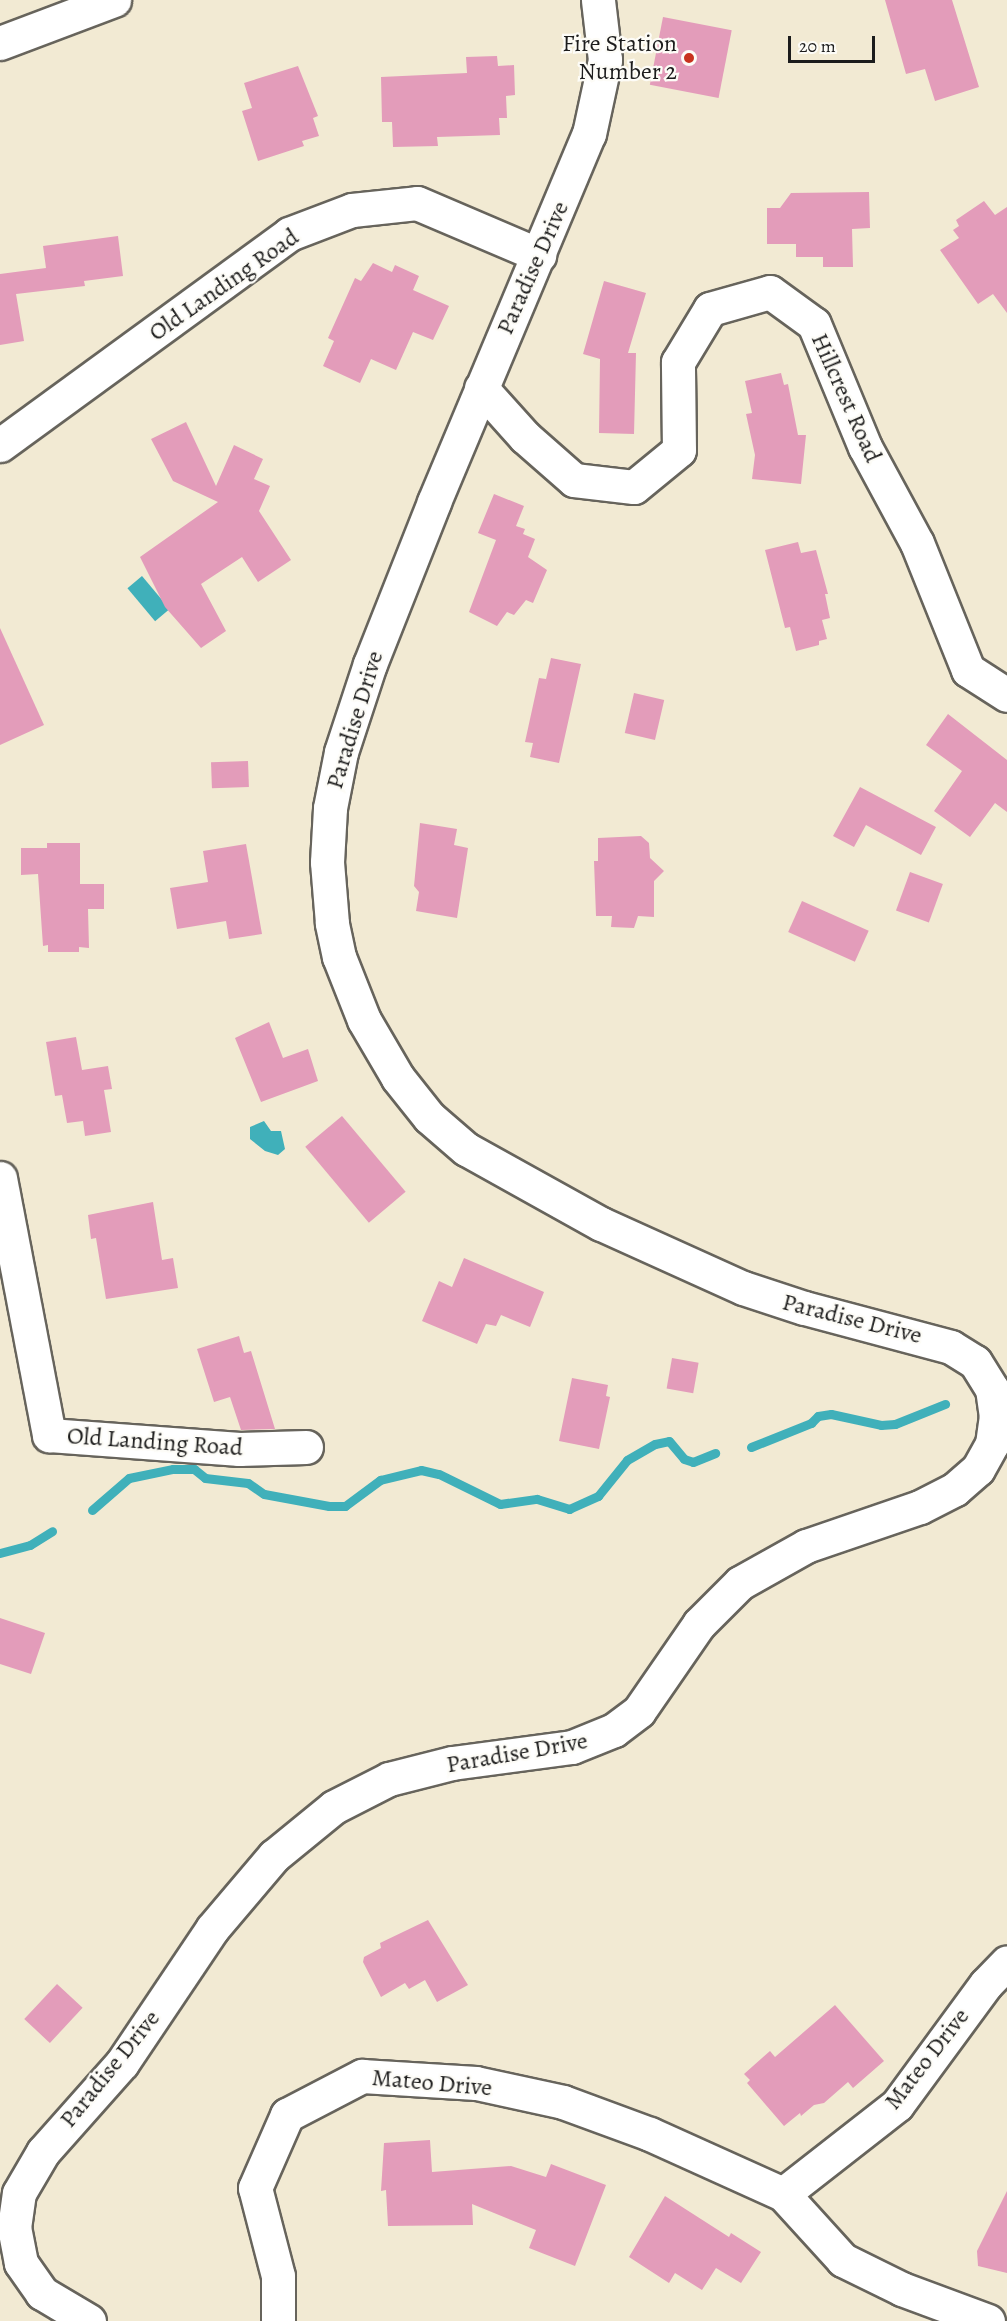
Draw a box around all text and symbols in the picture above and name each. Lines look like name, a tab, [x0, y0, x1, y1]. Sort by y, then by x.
scale bar	[791, 24, 878, 62]
place label: Fire Station Number 2	[562, 30, 677, 86]
text: 20 m	[799, 34, 836, 58]
marker: Fire Station Number 2	[682, 51, 696, 65]
street label: Paradise Drive	[491, 197, 575, 339]
street label: Old Landing Road	[144, 223, 304, 347]
street label: Hillcrest Road	[805, 329, 887, 467]
street label: Paradise Drive	[320, 648, 390, 792]
street label: Paradise Drive	[779, 1288, 925, 1350]
street label: Old Landing Road	[66, 1421, 244, 1463]
street label: Paradise Drive	[444, 1726, 590, 1780]
street label: Mateo Drive	[879, 2003, 975, 2115]
street label: Paradise Drive	[54, 2004, 166, 2134]
street label: Mateo Drive	[371, 2063, 493, 2103]

